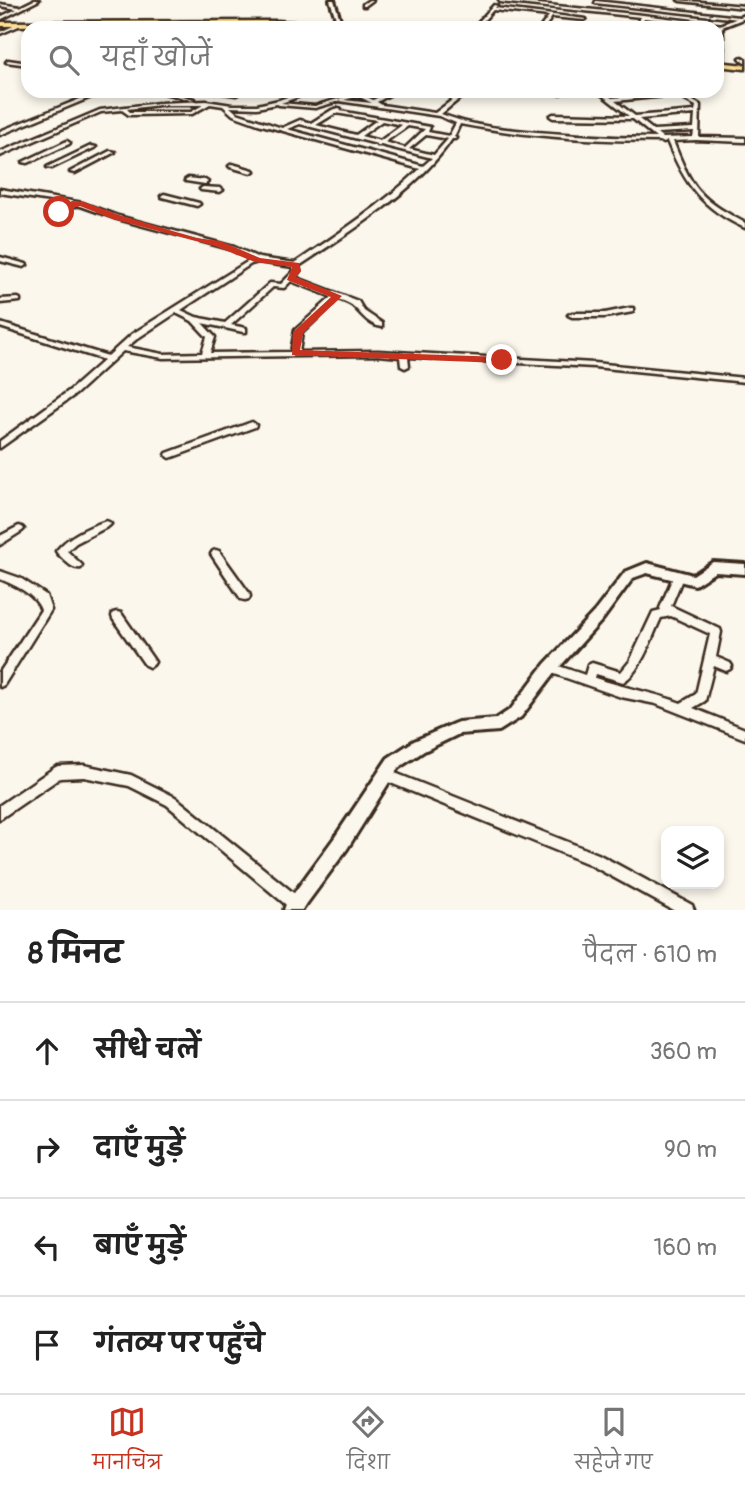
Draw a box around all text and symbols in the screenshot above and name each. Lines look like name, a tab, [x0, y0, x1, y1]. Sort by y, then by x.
search box	[21, 21, 724, 98]
icon: search	[45, 41, 83, 79]
text: यहाँ खोजें	[101, 42, 212, 74]
route start	[43, 196, 74, 227]
route end	[486, 344, 517, 375]
map controls	[661, 826, 724, 889]
button: layers	[661, 826, 724, 889]
text: 8 मिनट	[28, 935, 122, 972]
text: पैदल · 610 m	[583, 940, 717, 969]
icon: ahead	[28, 1032, 66, 1070]
text: सीधे चलें	[95, 1034, 200, 1066]
text: 360 m	[650, 1037, 717, 1066]
icon: right	[28, 1130, 66, 1168]
text: दाएँ मुड़ें	[95, 1132, 184, 1164]
text: 90 m	[664, 1135, 717, 1164]
icon: left	[28, 1228, 66, 1266]
text: बाएँ मुड़ें	[95, 1230, 185, 1262]
text: 160 m	[653, 1233, 717, 1262]
icon: arrive	[28, 1326, 66, 1364]
text: गंतव्य पर पहुँचे	[95, 1328, 264, 1360]
tab: मानचित्र	[92, 1403, 162, 1483]
tab: दिशा	[347, 1403, 390, 1483]
tab: सहेजे गए	[574, 1403, 653, 1483]

